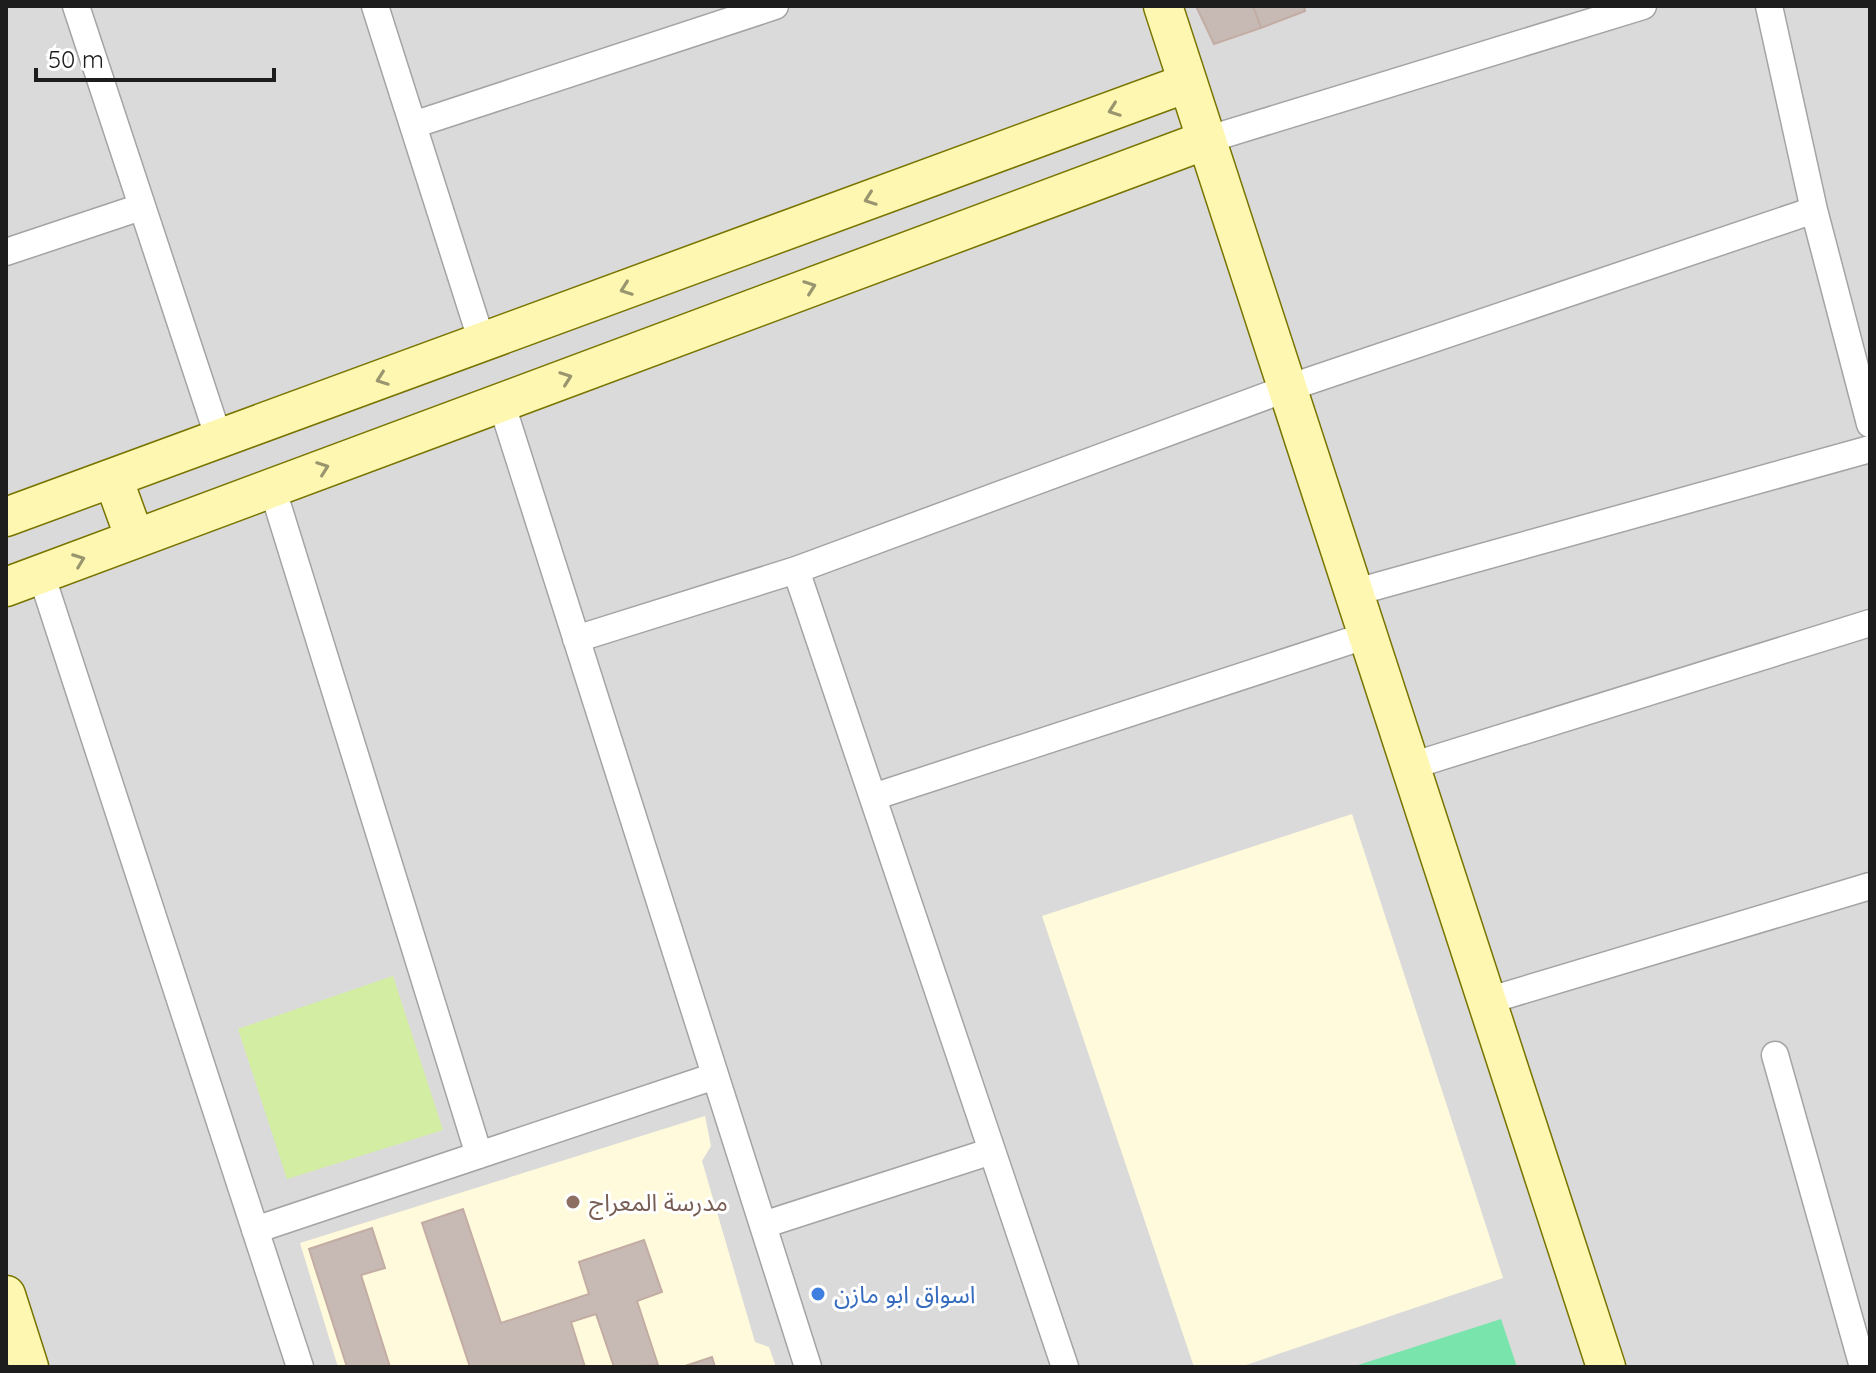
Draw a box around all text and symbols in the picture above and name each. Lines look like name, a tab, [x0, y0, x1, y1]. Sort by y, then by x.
scale bar	[36, 32, 274, 82]
text: 50 m	[48, 44, 104, 74]
one-way arrow	[1108, 100, 1122, 117]
one-way arrow	[864, 190, 878, 206]
one-way arrow	[620, 279, 634, 296]
one-way arrow	[802, 280, 816, 297]
one-way arrow	[376, 369, 390, 386]
one-way arrow	[558, 371, 572, 388]
one-way arrow	[315, 461, 329, 478]
one-way arrow	[71, 553, 85, 569]
place label: مدرسة المعراج	[589, 1187, 728, 1220]
marker: مدرسة المعراج	[564, 1193, 582, 1211]
place label: اسواق ابو مازن	[834, 1279, 976, 1309]
marker: اسواق ابو مازن	[809, 1285, 827, 1303]

